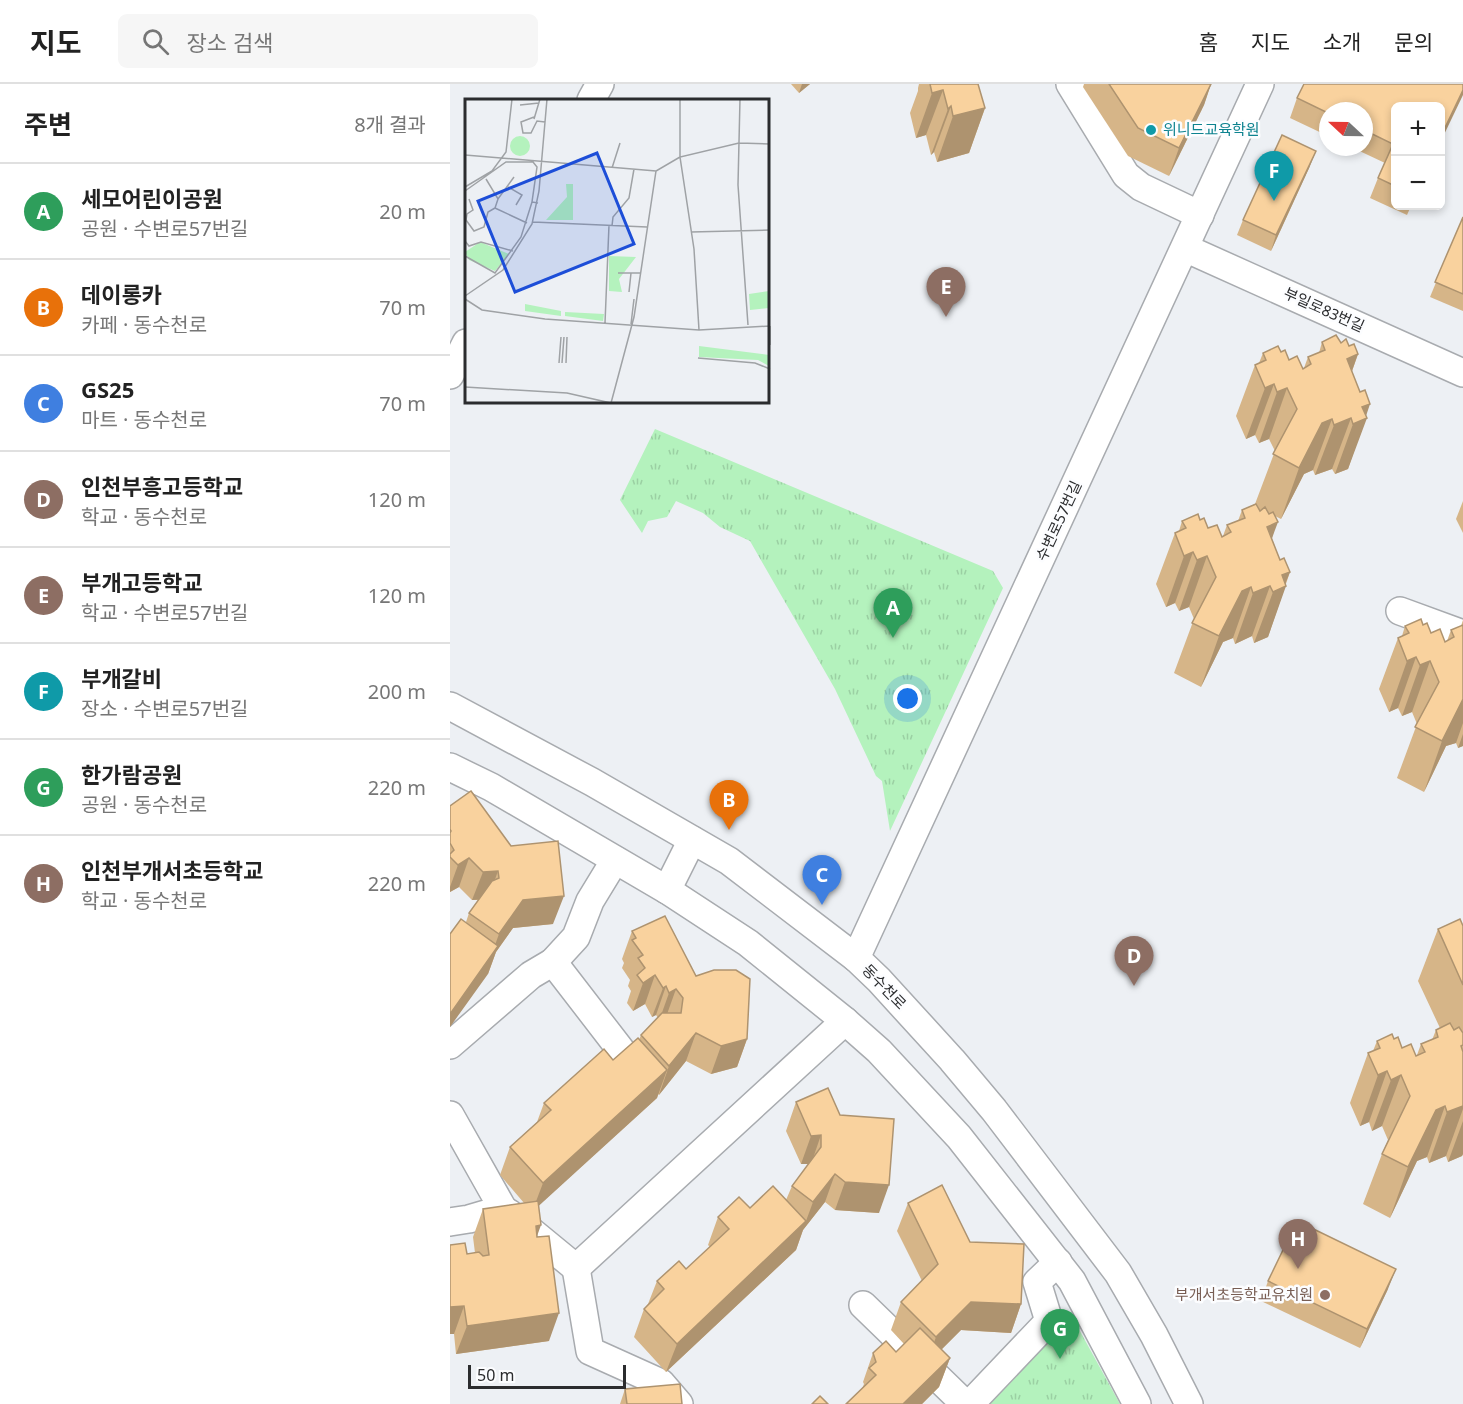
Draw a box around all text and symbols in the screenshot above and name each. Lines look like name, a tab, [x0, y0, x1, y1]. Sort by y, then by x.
search box	[118, 14, 538, 68]
text: 지도	[30, 23, 82, 61]
icon: search	[139, 25, 172, 58]
text: 장소 검색	[187, 27, 273, 57]
text: 홈	[1199, 28, 1218, 56]
text: 지도	[1251, 28, 1290, 56]
text: 소개	[1323, 28, 1361, 56]
text: 문의	[1394, 28, 1433, 56]
inset map	[465, 99, 770, 404]
north arrow	[1319, 102, 1373, 156]
map controls	[1391, 102, 1445, 210]
button: +	[1391, 102, 1445, 156]
text: 주변	[24, 106, 72, 142]
text: 8개 결과	[354, 111, 426, 138]
place label: 위니드교육학원	[1163, 119, 1260, 139]
marker: 위니드교육학원	[1144, 123, 1158, 137]
pin: F	[1254, 152, 1294, 201]
button: −	[1391, 156, 1445, 210]
text: 세모어린이공원	[81, 183, 223, 213]
text: A	[37, 198, 50, 225]
text: 20 m	[379, 198, 426, 225]
text: 공원 · 수변로57번길	[81, 215, 248, 242]
pin: E	[926, 268, 966, 317]
text: 데이롱카	[81, 279, 162, 309]
street label: 부일로83번길	[1281, 282, 1368, 336]
text: B	[37, 294, 50, 321]
text: 70 m	[379, 294, 426, 321]
text: 카페 · 동수천로	[81, 311, 207, 338]
text: GS25	[81, 374, 134, 404]
text: C	[37, 390, 50, 417]
text: 70 m	[379, 390, 426, 417]
text: 마트 · 동수천로	[81, 406, 207, 433]
text: 인천부흥고등학교	[81, 471, 243, 501]
street label: 수변로57번길	[1031, 477, 1085, 564]
text: D	[36, 486, 51, 513]
text: 120 m	[368, 486, 426, 513]
text: 학교 · 동수천로	[81, 503, 207, 530]
text: 부개고등학교	[81, 567, 202, 597]
text: E	[38, 582, 49, 609]
text: 120 m	[368, 582, 426, 609]
pin: A	[874, 588, 912, 638]
text: 학교 · 수변로57번길	[81, 599, 248, 626]
text: 부개갈비	[81, 663, 162, 693]
text: F	[38, 678, 49, 705]
text: 200 m	[368, 678, 426, 705]
your location	[893, 684, 922, 713]
text: 장소 · 수변로57번길	[81, 695, 248, 722]
text: 한가람공원	[81, 759, 182, 789]
text: G	[36, 774, 51, 801]
text: 220 m	[368, 774, 426, 801]
pin: B	[710, 780, 748, 830]
text: 공원 · 동수천로	[81, 791, 207, 818]
text: 인천부개서초등학교	[81, 855, 263, 885]
pin: C	[802, 856, 842, 905]
text: H	[36, 870, 51, 897]
text: 220 m	[368, 870, 426, 897]
text: 학교 · 동수천로	[81, 887, 207, 914]
pin: D	[1114, 936, 1154, 986]
street label: 동수천로	[858, 960, 911, 1013]
pin: H	[1278, 1220, 1318, 1269]
place label: 부개서초등학교유치원	[1175, 1284, 1313, 1304]
marker: 부개서초등학교유치원	[1318, 1288, 1332, 1302]
pin: G	[1040, 1310, 1080, 1359]
scale bar	[468, 1362, 626, 1390]
text: 50 m	[477, 1364, 514, 1386]

